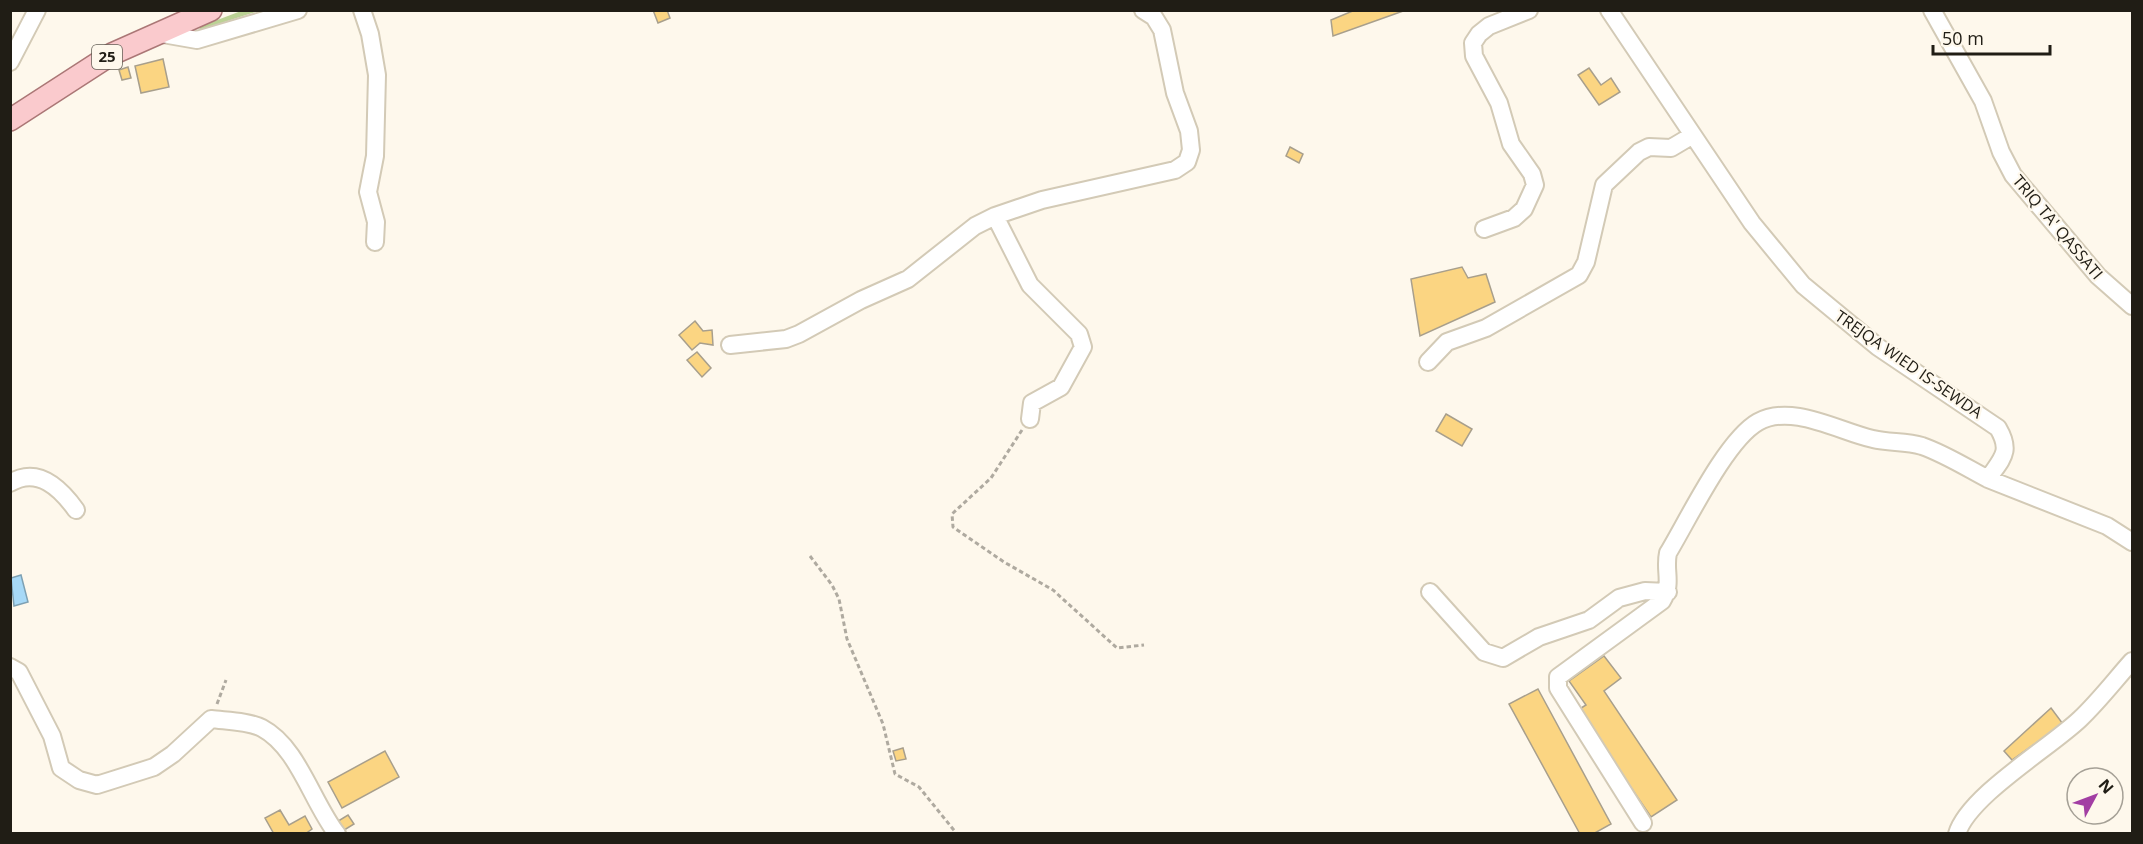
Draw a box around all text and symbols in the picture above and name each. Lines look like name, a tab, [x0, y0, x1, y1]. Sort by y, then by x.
scale bar	[1933, 18, 2050, 56]
text: 50 m	[1942, 26, 1984, 50]
road number: 25	[92, 45, 122, 69]
street label: TRIQ TA' QASSATI	[2008, 170, 2108, 284]
street label: TREJQA WIED IS-SEWDA	[1831, 305, 1988, 424]
north arrow	[2065, 766, 2125, 826]
text: N	[2094, 774, 2119, 798]

